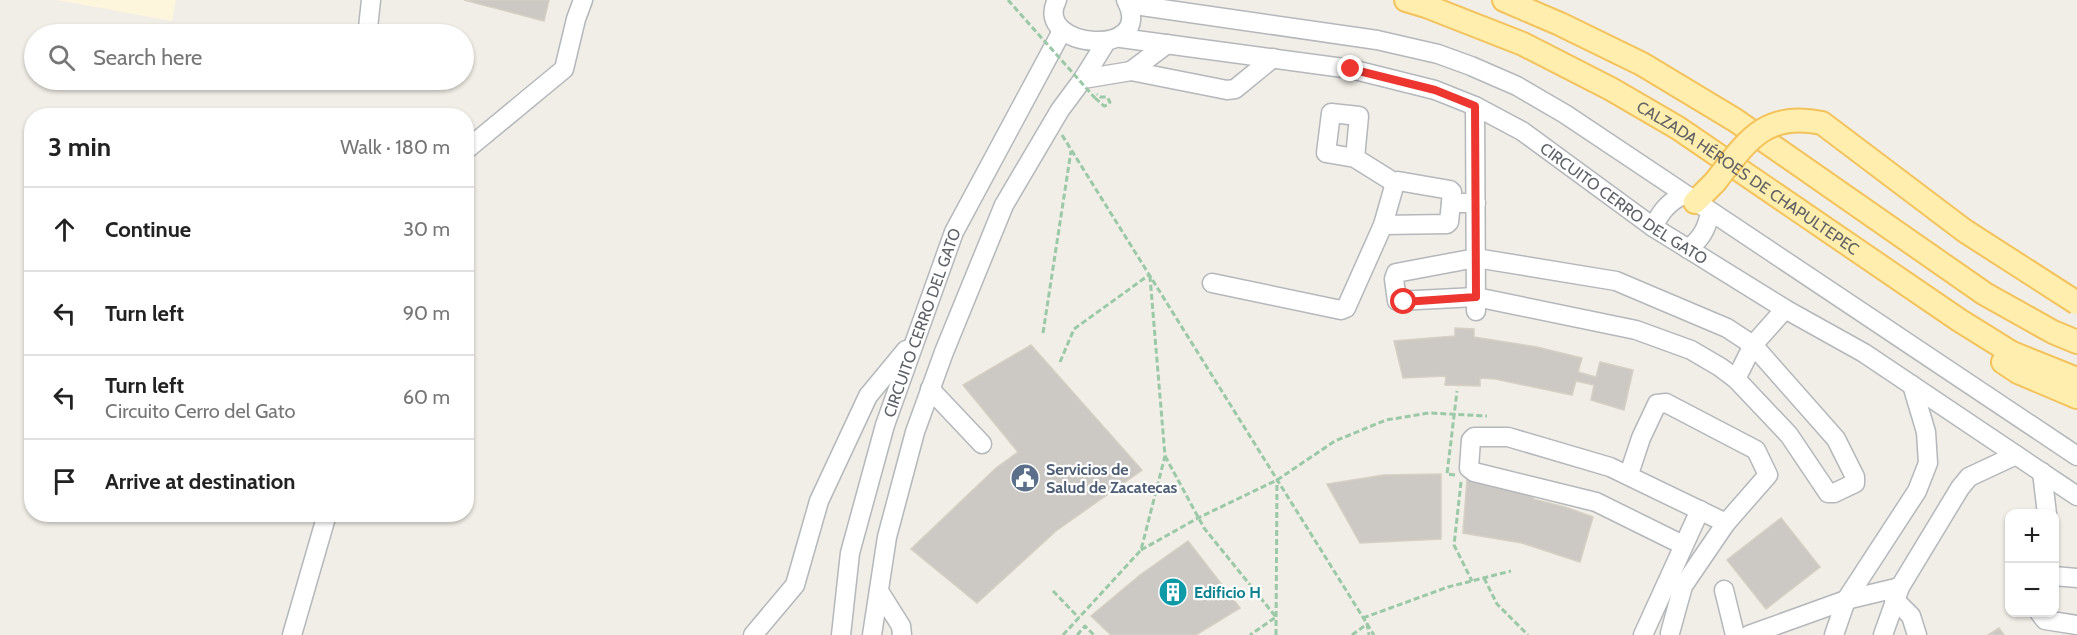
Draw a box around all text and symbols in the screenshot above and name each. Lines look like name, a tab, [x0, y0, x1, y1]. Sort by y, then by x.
search box	[24, 24, 474, 90]
icon: search	[45, 41, 78, 74]
text: Search here	[93, 44, 202, 71]
route end	[1337, 55, 1363, 81]
street label: CALZADA HÉROES DE CHAPULTEPEC	[1633, 97, 1863, 258]
text: 3 min	[48, 131, 111, 163]
text: Walk · 180 m	[340, 135, 450, 159]
street label: CIRCUITO CERRO DEL GATO	[1537, 138, 1711, 268]
icon: ahead	[48, 213, 81, 246]
text: Continue	[105, 216, 191, 243]
text: 30 m	[403, 217, 450, 241]
street label: CIRCUITO CERRO DEL GATO	[879, 225, 964, 420]
route start	[1390, 288, 1416, 314]
icon: left	[48, 297, 81, 330]
text: Turn left	[105, 300, 184, 327]
text: 90 m	[403, 301, 450, 325]
text: Turn left	[105, 372, 184, 399]
icon: left	[48, 381, 81, 414]
text: 60 m	[403, 385, 450, 409]
text: Circuito Cerro del Gato	[105, 399, 295, 423]
place label: Servicios de Salud de Zacatecas	[1046, 460, 1178, 497]
public building icon: Servicios de Salud de Zacatecas	[1009, 462, 1041, 494]
icon: arrive	[48, 465, 81, 498]
text: Arrive at destination	[105, 468, 295, 495]
map controls	[2005, 509, 2059, 617]
button: +	[2005, 509, 2059, 563]
button: −	[2005, 563, 2059, 617]
building icon: Edificio H	[1157, 576, 1189, 608]
place label: Edificio H	[1194, 583, 1261, 602]

